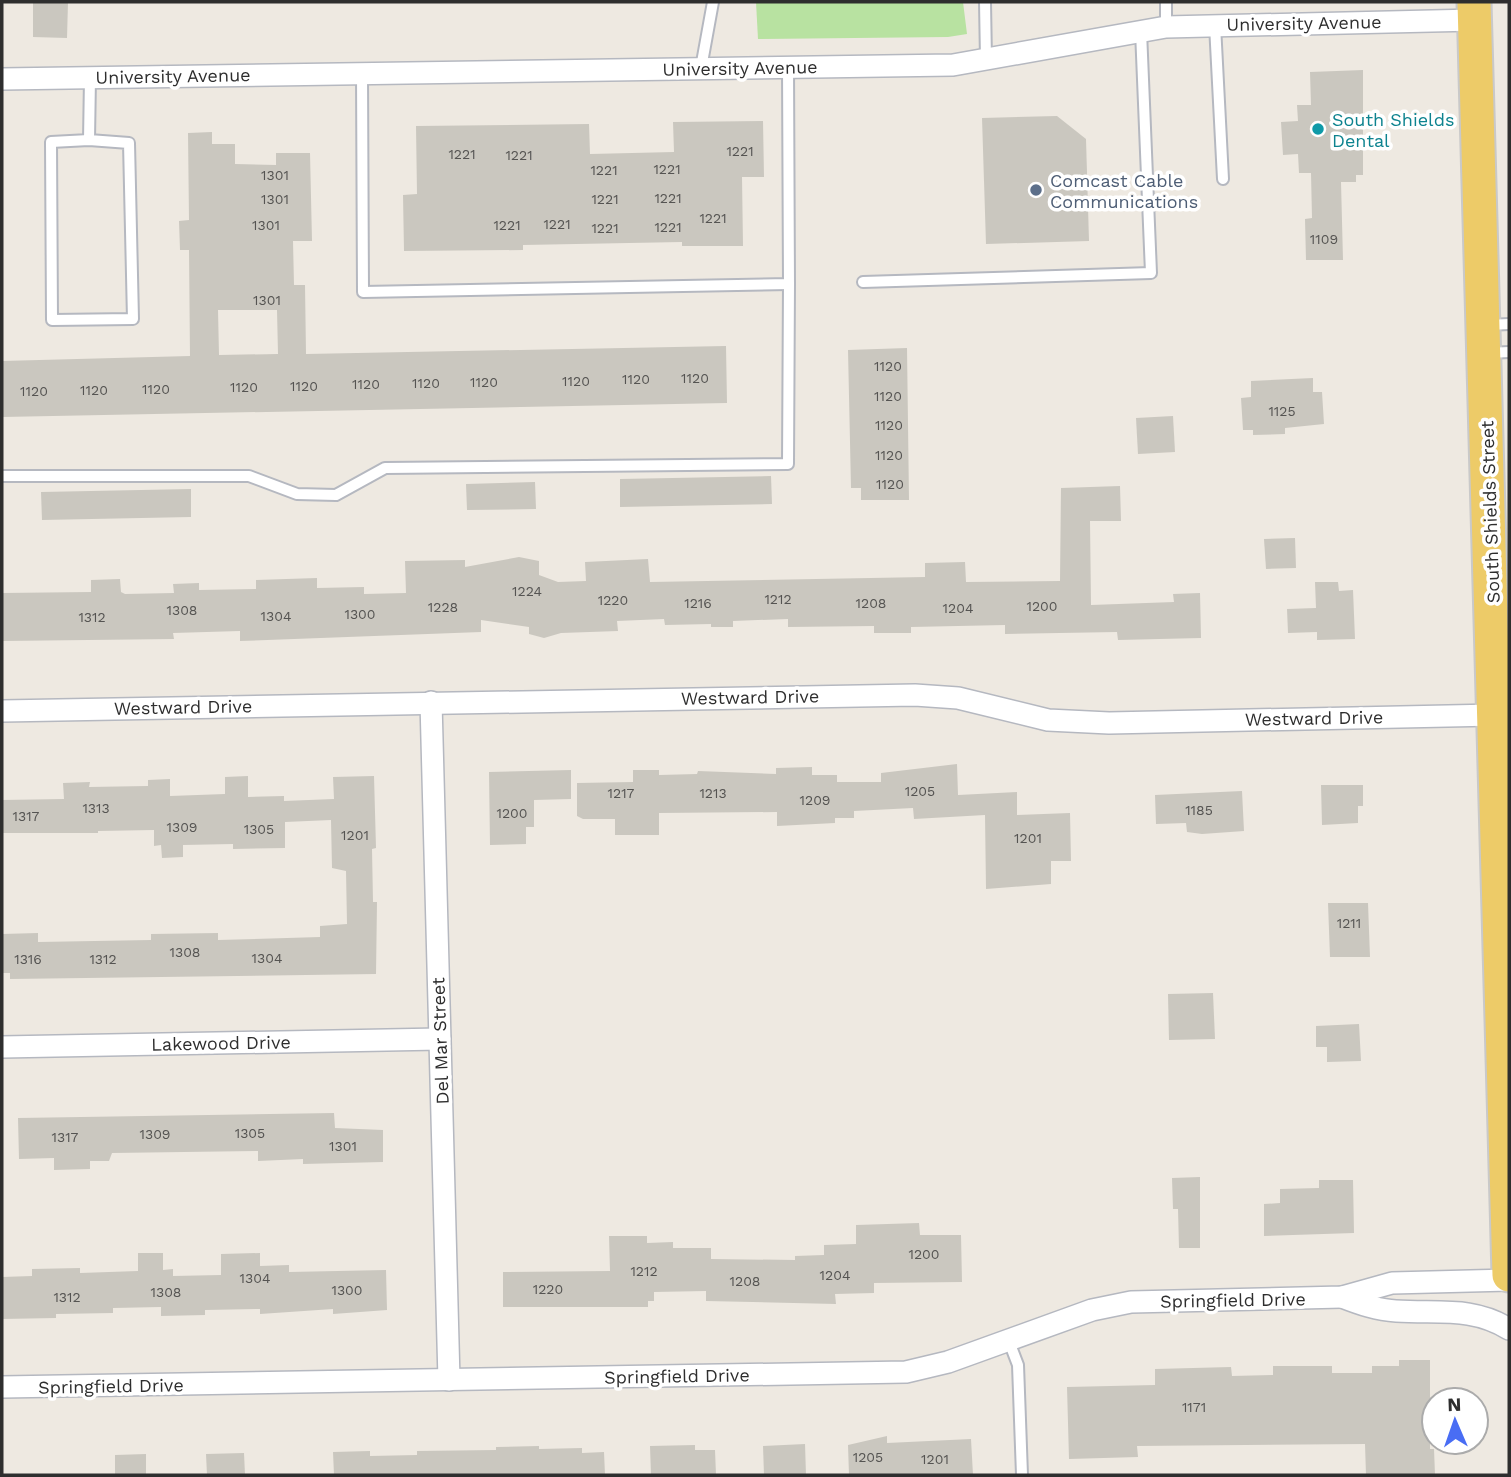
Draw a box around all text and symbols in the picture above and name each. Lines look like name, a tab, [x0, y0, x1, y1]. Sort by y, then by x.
street label: University Avenue	[1226, 11, 1382, 35]
street label: University Avenue	[662, 56, 818, 80]
street label: University Avenue	[95, 64, 251, 88]
place label: South Shields Dental	[1332, 109, 1454, 151]
marker: South Shields Dental	[1310, 121, 1326, 137]
house number: 1221	[726, 143, 754, 159]
house number: 1221	[448, 146, 476, 162]
house number: 1221	[505, 147, 533, 163]
house number: 1221	[653, 161, 681, 177]
house number: 1221	[590, 162, 618, 178]
house number: 1301	[261, 167, 289, 183]
place label: Comcast Cable Communications	[1050, 170, 1198, 212]
marker: Comcast Cable Communications	[1028, 182, 1044, 198]
house number: 1221	[654, 190, 682, 206]
house number: 1301	[261, 191, 289, 207]
house number: 1221	[591, 191, 619, 207]
house number: 1221	[699, 210, 727, 226]
house number: 1221	[543, 216, 571, 232]
house number: 1301	[252, 217, 280, 233]
house number: 1221	[493, 217, 521, 233]
house number: 1221	[654, 219, 682, 235]
house number: 1221	[591, 220, 619, 236]
house number: 1109	[1310, 231, 1338, 247]
house number: 1301	[253, 292, 281, 308]
house number: 1120	[874, 358, 902, 374]
house number: 1120	[681, 370, 709, 386]
house number: 1120	[622, 371, 650, 387]
house number: 1120	[562, 373, 590, 389]
house number: 1120	[470, 374, 498, 390]
house number: 1120	[412, 375, 440, 391]
house number: 1120	[352, 376, 380, 392]
house number: 1120	[290, 378, 318, 394]
house number: 1120	[230, 379, 258, 395]
house number: 1120	[142, 381, 170, 397]
house number: 1120	[80, 382, 108, 398]
house number: 1120	[20, 383, 48, 399]
house number: 1120	[874, 388, 902, 404]
house number: 1125	[1268, 403, 1296, 419]
house number: 1120	[875, 417, 903, 433]
street label: South Shields Street	[1476, 420, 1504, 604]
house number: 1120	[875, 447, 903, 463]
house number: 1120	[876, 476, 904, 492]
house number: 1224	[512, 583, 542, 599]
house number: 1212	[764, 591, 792, 607]
house number: 1220	[598, 592, 628, 608]
house number: 1216	[684, 595, 712, 611]
house number: 1208	[856, 595, 886, 611]
house number: 1200	[1026, 598, 1058, 614]
house number: 1228	[428, 599, 458, 615]
house number: 1204	[943, 600, 973, 616]
house number: 1308	[167, 602, 197, 618]
house number: 1300	[344, 606, 376, 622]
house number: 1304	[261, 608, 291, 624]
house number: 1312	[78, 609, 106, 625]
street label: Westward Drive	[681, 685, 819, 709]
street label: Westward Drive	[114, 695, 252, 719]
street label: Westward Drive	[1245, 706, 1383, 730]
house number: 1205	[905, 783, 935, 799]
house number: 1217	[608, 785, 635, 801]
house number: 1213	[699, 785, 727, 801]
house number: 1209	[800, 792, 830, 808]
house number: 1313	[82, 800, 110, 816]
house number: 1185	[1185, 802, 1213, 818]
house number: 1200	[496, 805, 528, 821]
house number: 1317	[13, 808, 40, 824]
house number: 1309	[167, 819, 197, 835]
house number: 1305	[244, 821, 274, 837]
house number: 1201	[341, 827, 369, 843]
house number: 1201	[1014, 830, 1042, 846]
house number: 1211	[1337, 915, 1361, 931]
house number: 1308	[170, 944, 200, 960]
house number: 1304	[252, 950, 282, 966]
house number: 1316	[14, 951, 42, 967]
house number: 1312	[89, 951, 117, 967]
street label: Del Mar Street	[427, 977, 453, 1105]
street label: Lakewood Drive	[151, 1031, 291, 1055]
house number: 1305	[235, 1125, 265, 1141]
house number: 1309	[140, 1126, 170, 1142]
house number: 1317	[52, 1129, 79, 1145]
house number: 1301	[329, 1138, 357, 1154]
house number: 1200	[908, 1246, 940, 1262]
house number: 1212	[630, 1263, 658, 1279]
house number: 1204	[820, 1267, 850, 1283]
house number: 1304	[240, 1270, 270, 1286]
house number: 1208	[730, 1273, 760, 1289]
house number: 1220	[533, 1281, 563, 1297]
house number: 1300	[331, 1282, 363, 1298]
house number: 1308	[151, 1284, 181, 1300]
street label: Springfield Drive	[1160, 1288, 1306, 1312]
house number: 1312	[53, 1289, 81, 1305]
street label: Springfield Drive	[604, 1364, 750, 1388]
street label: Springfield Drive	[38, 1374, 184, 1398]
north arrow	[1420, 1386, 1490, 1456]
text: N	[1447, 1393, 1462, 1416]
house number: 1171	[1182, 1399, 1206, 1415]
house number: 1205	[853, 1449, 883, 1465]
house number: 1201	[921, 1451, 949, 1467]

